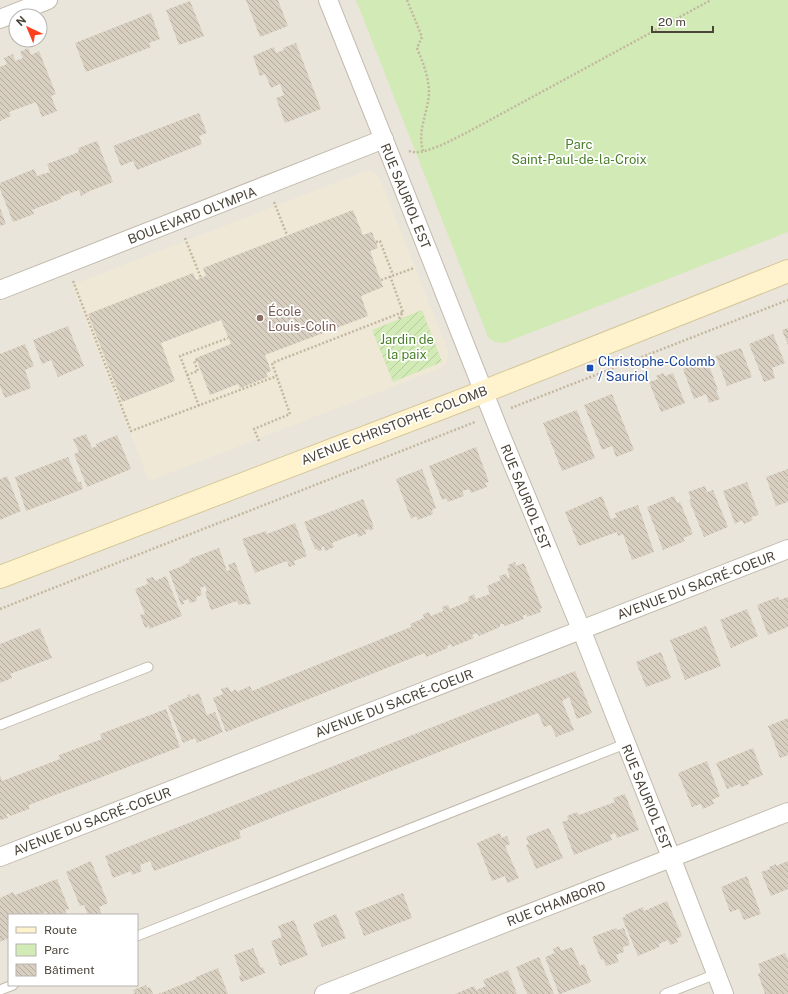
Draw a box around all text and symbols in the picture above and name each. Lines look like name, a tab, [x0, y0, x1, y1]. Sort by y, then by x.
north arrow	[8, 8, 48, 48]
scale bar	[652, 8, 713, 34]
text: N	[14, 14, 28, 28]
text: 20 m	[658, 15, 686, 29]
park label: Parc Saint-Paul-de-la-Croix	[511, 137, 647, 167]
street label: RUE SAURIOL EST	[378, 141, 434, 251]
street label: BOULEVARD OLYMPIA	[126, 184, 259, 247]
place label: École Louis-Colin	[268, 303, 336, 334]
marker: École Louis-Colin	[255, 313, 265, 323]
park label: Jardin de la paix	[380, 332, 434, 362]
place label: Christophe-Colomb / Sauriol	[598, 354, 716, 384]
marker: Christophe-Colomb / Sauriol	[585, 363, 595, 373]
street label: AVENUE CHRISTOPHE-COLOMB	[299, 383, 489, 468]
street label: RUE SAURIOL EST	[498, 442, 554, 552]
street label: AVENUE DU SACRÉ-COEUR	[615, 547, 777, 623]
street label: AVENUE DU SACRÉ-COEUR	[313, 665, 475, 741]
street label: RUE SAURIOL EST	[619, 742, 675, 852]
street label: AVENUE DU SACRÉ-COEUR	[11, 783, 173, 859]
street label: RUE CHAMBORD	[505, 878, 608, 929]
legend	[8, 914, 138, 986]
text: Route	[44, 923, 77, 937]
text: Parc	[44, 943, 69, 957]
text: Bâtiment	[44, 963, 95, 977]

